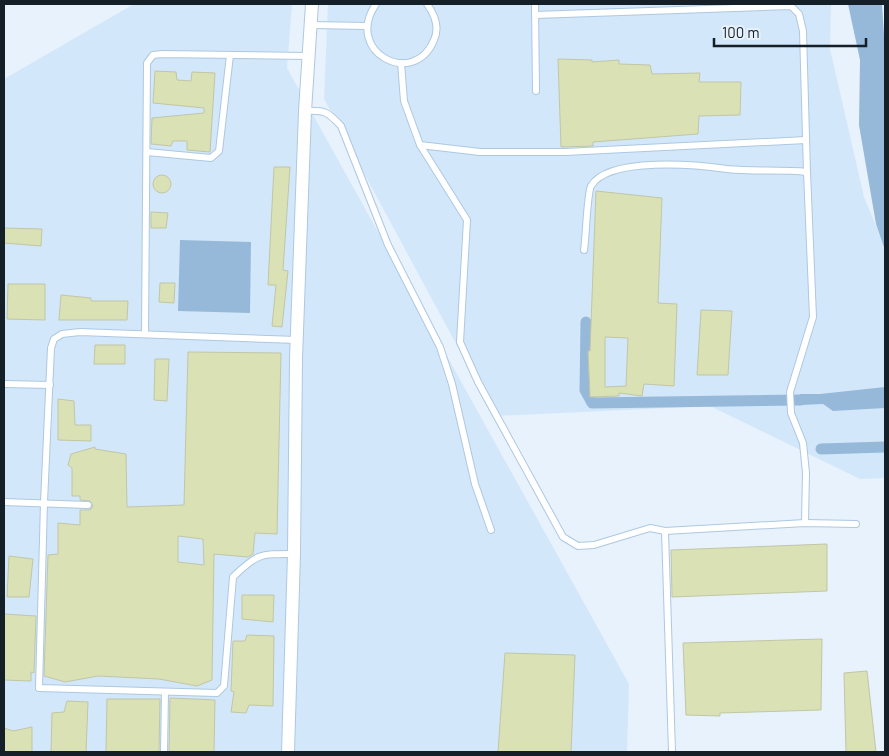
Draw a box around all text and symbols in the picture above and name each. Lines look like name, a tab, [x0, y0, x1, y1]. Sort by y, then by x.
scale bar	[714, 15, 866, 47]
text: 100 m	[722, 23, 760, 41]

